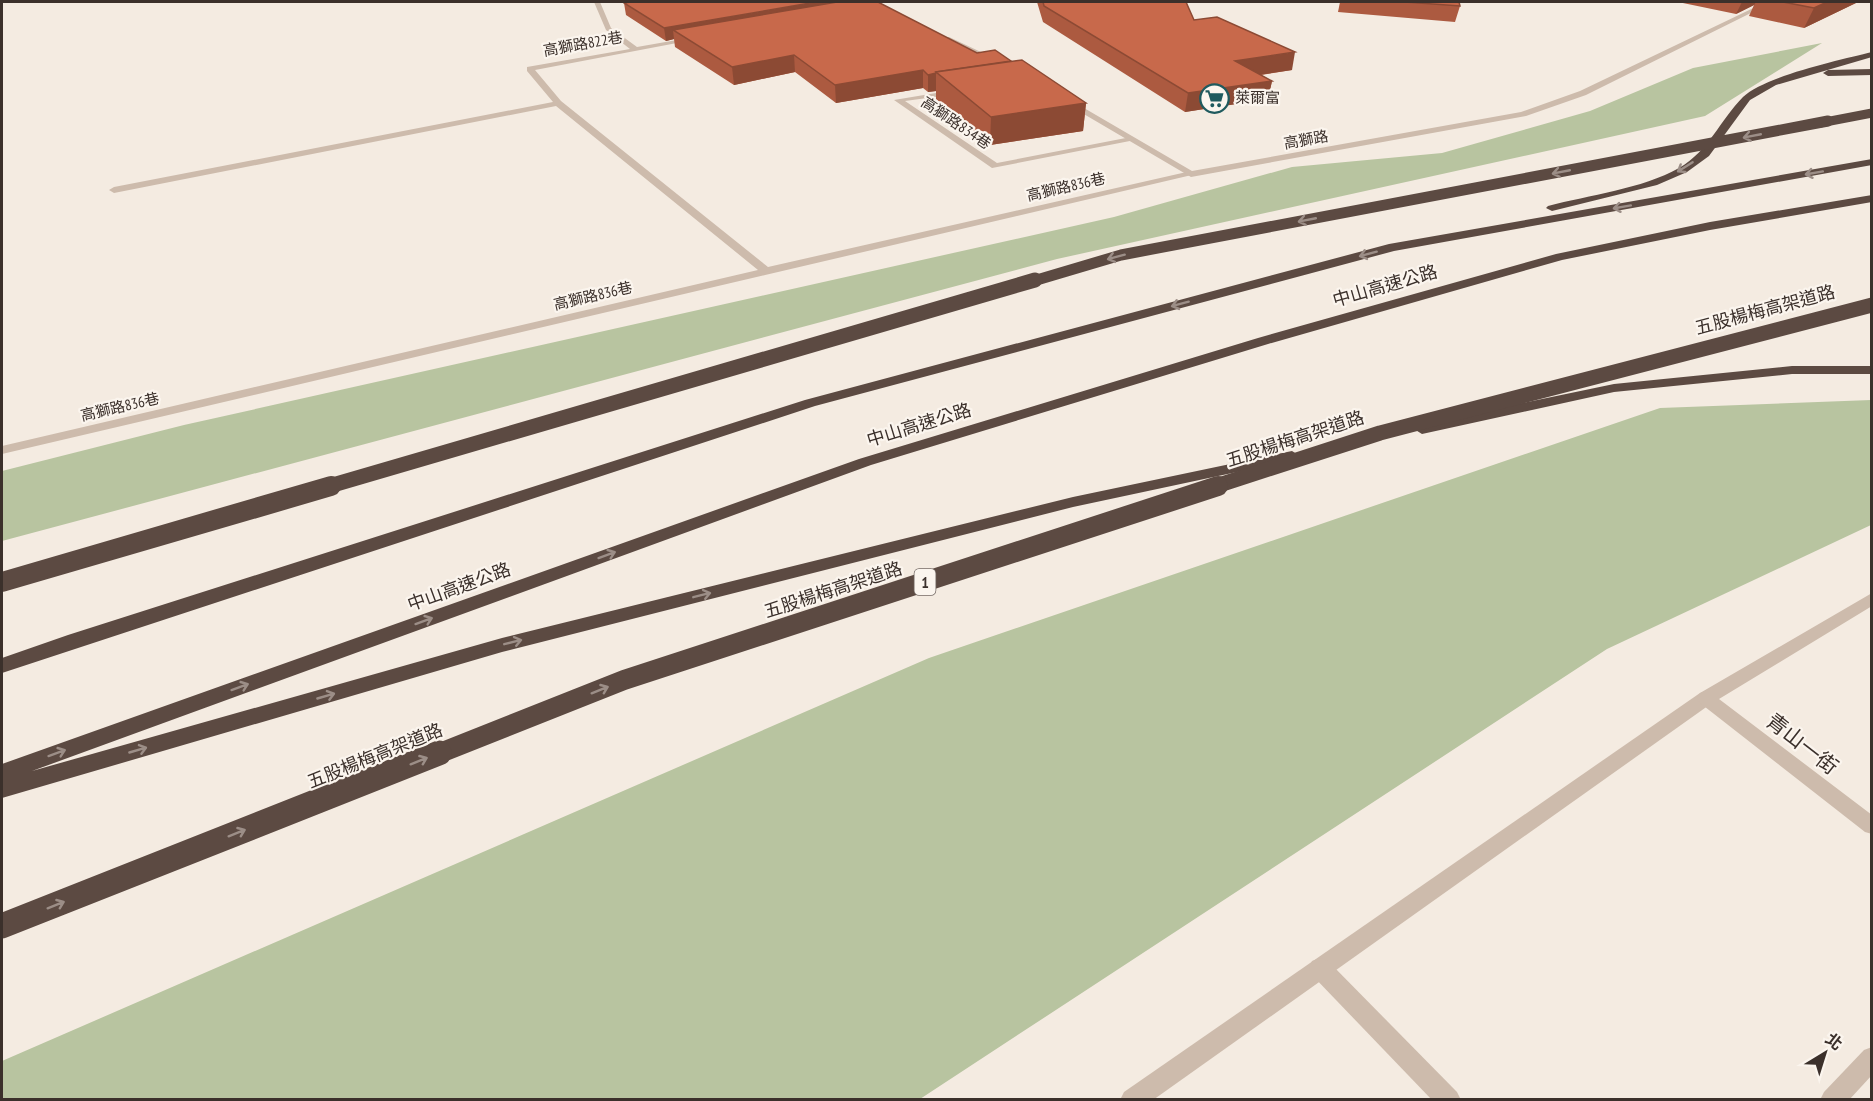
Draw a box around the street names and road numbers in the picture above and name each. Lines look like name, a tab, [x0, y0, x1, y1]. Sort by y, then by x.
street label: 高獅路822巷	[542, 27, 624, 60]
street label: 高獅路834巷	[918, 92, 995, 153]
street label: 高獅路	[1282, 126, 1330, 153]
street label: 高獅路836巷	[1025, 168, 1107, 205]
street label: 中山高速公路	[1330, 260, 1440, 311]
street label: 高獅路836巷	[552, 277, 634, 314]
street label: 五股楊梅高架道路	[1692, 280, 1837, 339]
street label: 高獅路836巷	[79, 388, 161, 425]
street label: 中山高速公路	[864, 398, 974, 451]
street label: 五股楊梅高架道路	[1223, 405, 1367, 472]
street label: 五股楊梅高架道路	[761, 556, 905, 623]
street label: 中山高速公路	[404, 557, 514, 616]
road number: 1	[914, 569, 936, 595]
street label: 青山一街	[1761, 707, 1844, 780]
street label: 五股楊梅高架道路	[304, 718, 446, 793]

